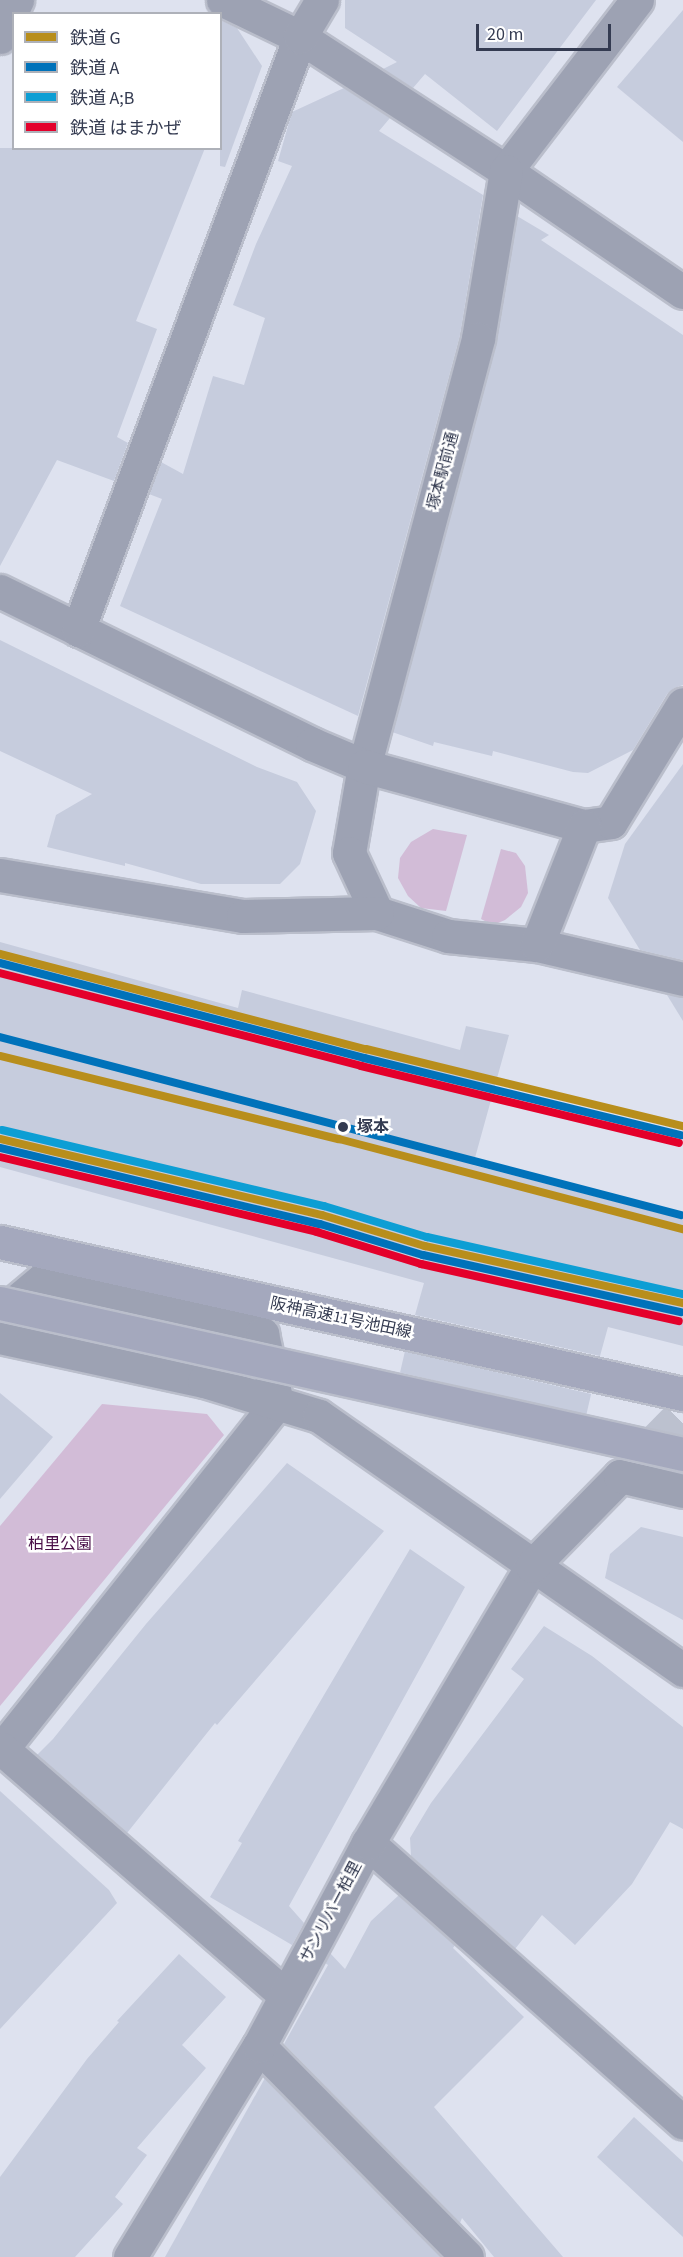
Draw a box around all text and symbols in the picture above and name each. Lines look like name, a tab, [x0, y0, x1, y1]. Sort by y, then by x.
legend	[12, 12, 222, 150]
scale bar	[479, 12, 614, 50]
text: 20 m	[487, 22, 523, 47]
text: 鉄道 G	[70, 26, 121, 51]
text: 鉄道 A	[70, 56, 119, 81]
text: 鉄道 A;B	[70, 86, 134, 111]
text: 鉄道 はまかぜ	[70, 116, 182, 141]
street label: 塚本駅前通	[423, 430, 463, 512]
place label: 塚本	[357, 1117, 389, 1137]
marker: 塚本	[334, 1118, 352, 1136]
street label: 阪神高速11号池田線	[269, 1294, 413, 1342]
park label: 柏里公園	[28, 1534, 92, 1554]
street label: サンリバー柏里	[296, 1858, 366, 1966]

